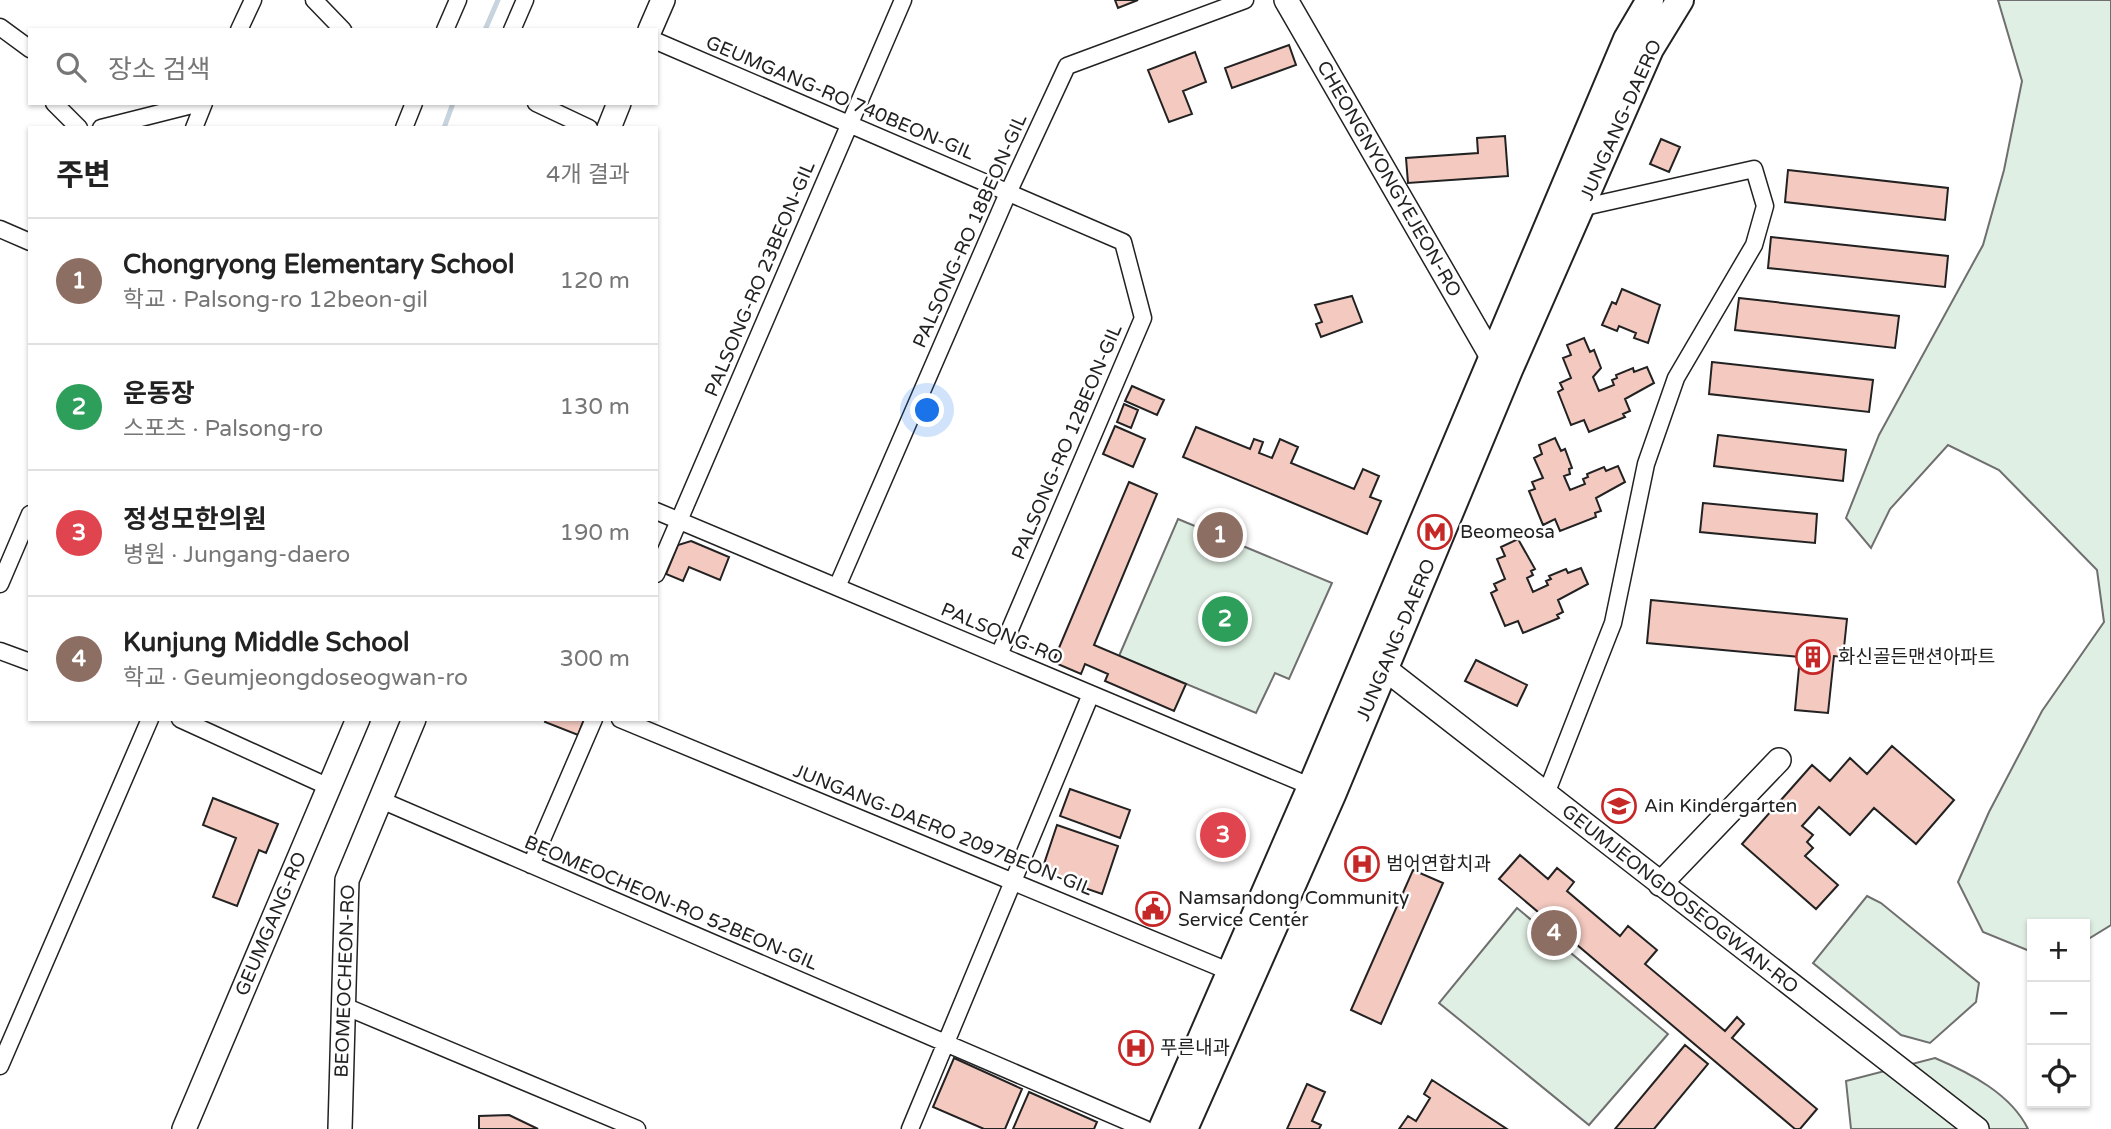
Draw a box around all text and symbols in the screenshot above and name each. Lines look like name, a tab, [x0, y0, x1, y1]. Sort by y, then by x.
search box	[28, 28, 658, 105]
street label: GEUMGANG-RO 740BEON-GIL	[703, 31, 977, 165]
street label: JUNGANG-DAERO	[1576, 36, 1666, 204]
icon: search	[52, 48, 90, 86]
text: 장소 검색	[108, 54, 210, 85]
street label: CHEONGNYONGYEJEON-RO	[1312, 57, 1466, 301]
street label: PALSONG-RO 18BEON-GIL	[908, 111, 1032, 351]
text: 주변	[56, 157, 111, 194]
street label: PALSONG-RO 23BEON-GIL	[700, 158, 820, 400]
text: 4개 결과	[546, 161, 630, 189]
text: Chongryong Elementary School	[123, 249, 514, 280]
text: 1	[72, 267, 86, 295]
text: 120 m	[560, 267, 630, 295]
text: 학교 · Palsong-ro 12beon-gil	[123, 286, 428, 314]
street label: PALSONG-RO 12BEON-GIL	[1007, 321, 1127, 563]
text: 운동장	[123, 378, 195, 409]
text: 2	[72, 393, 86, 421]
text: 130 m	[560, 393, 630, 421]
your location	[910, 393, 944, 427]
text: 스포츠 · Palsong-ro	[123, 415, 323, 443]
text: 정성모한의원	[123, 504, 267, 535]
pin: 1	[1197, 509, 1243, 561]
metro station icon: Beomeosa	[1416, 513, 1454, 551]
text: 3	[72, 519, 86, 547]
text: 190 m	[560, 519, 630, 547]
place label: Beomeosa	[1460, 521, 1555, 543]
text: 병원 · Jungang-daero	[123, 541, 350, 569]
street label: JUNGANG-DAERO	[1352, 556, 1440, 724]
pin: 2	[1202, 593, 1248, 645]
street label: PALSONG-RO	[938, 598, 1066, 670]
text: Kunjung Middle School	[123, 627, 409, 658]
building icon: 화신골든맨션아파트	[1794, 638, 1832, 676]
text: 4	[72, 645, 86, 673]
text: 300 m	[560, 645, 630, 673]
place label: 화신골든맨션아파트	[1838, 646, 1995, 668]
text: 학교 · Geumjeongdoseogwan-ro	[123, 664, 468, 692]
street label: JUNGANG-DAERO 2097BEON-GIL	[790, 760, 1096, 900]
school or university icon: Ain Kindergarten	[1600, 787, 1638, 825]
place label: Ain Kindergarten	[1644, 795, 1797, 817]
street label: GEUMJEONGDOSEOGWAN-RO	[1557, 800, 1803, 998]
pin: 3	[1200, 809, 1246, 861]
street label: BEOMEOCHEON-RO 52BEON-GIL	[521, 831, 821, 975]
hospital icon: 범어연합치과	[1343, 845, 1381, 883]
street label: GEUMGANG-RO	[231, 849, 311, 999]
place label: 범어연합치과	[1386, 853, 1491, 875]
street label: BEOMEOCHEON-RO	[331, 884, 359, 1078]
place label: Namsandong Community Service Center	[1178, 887, 1409, 931]
public building icon: Namsandong Community Service Center	[1134, 890, 1172, 928]
pin: 4	[1531, 907, 1577, 959]
map controls	[2027, 919, 2090, 1108]
button: +	[2027, 919, 2090, 982]
button: −	[2027, 982, 2090, 1045]
hospital icon: 푸른내과	[1117, 1029, 1155, 1067]
place label: 푸른내과	[1160, 1037, 1230, 1059]
button: locate	[2027, 1045, 2090, 1108]

